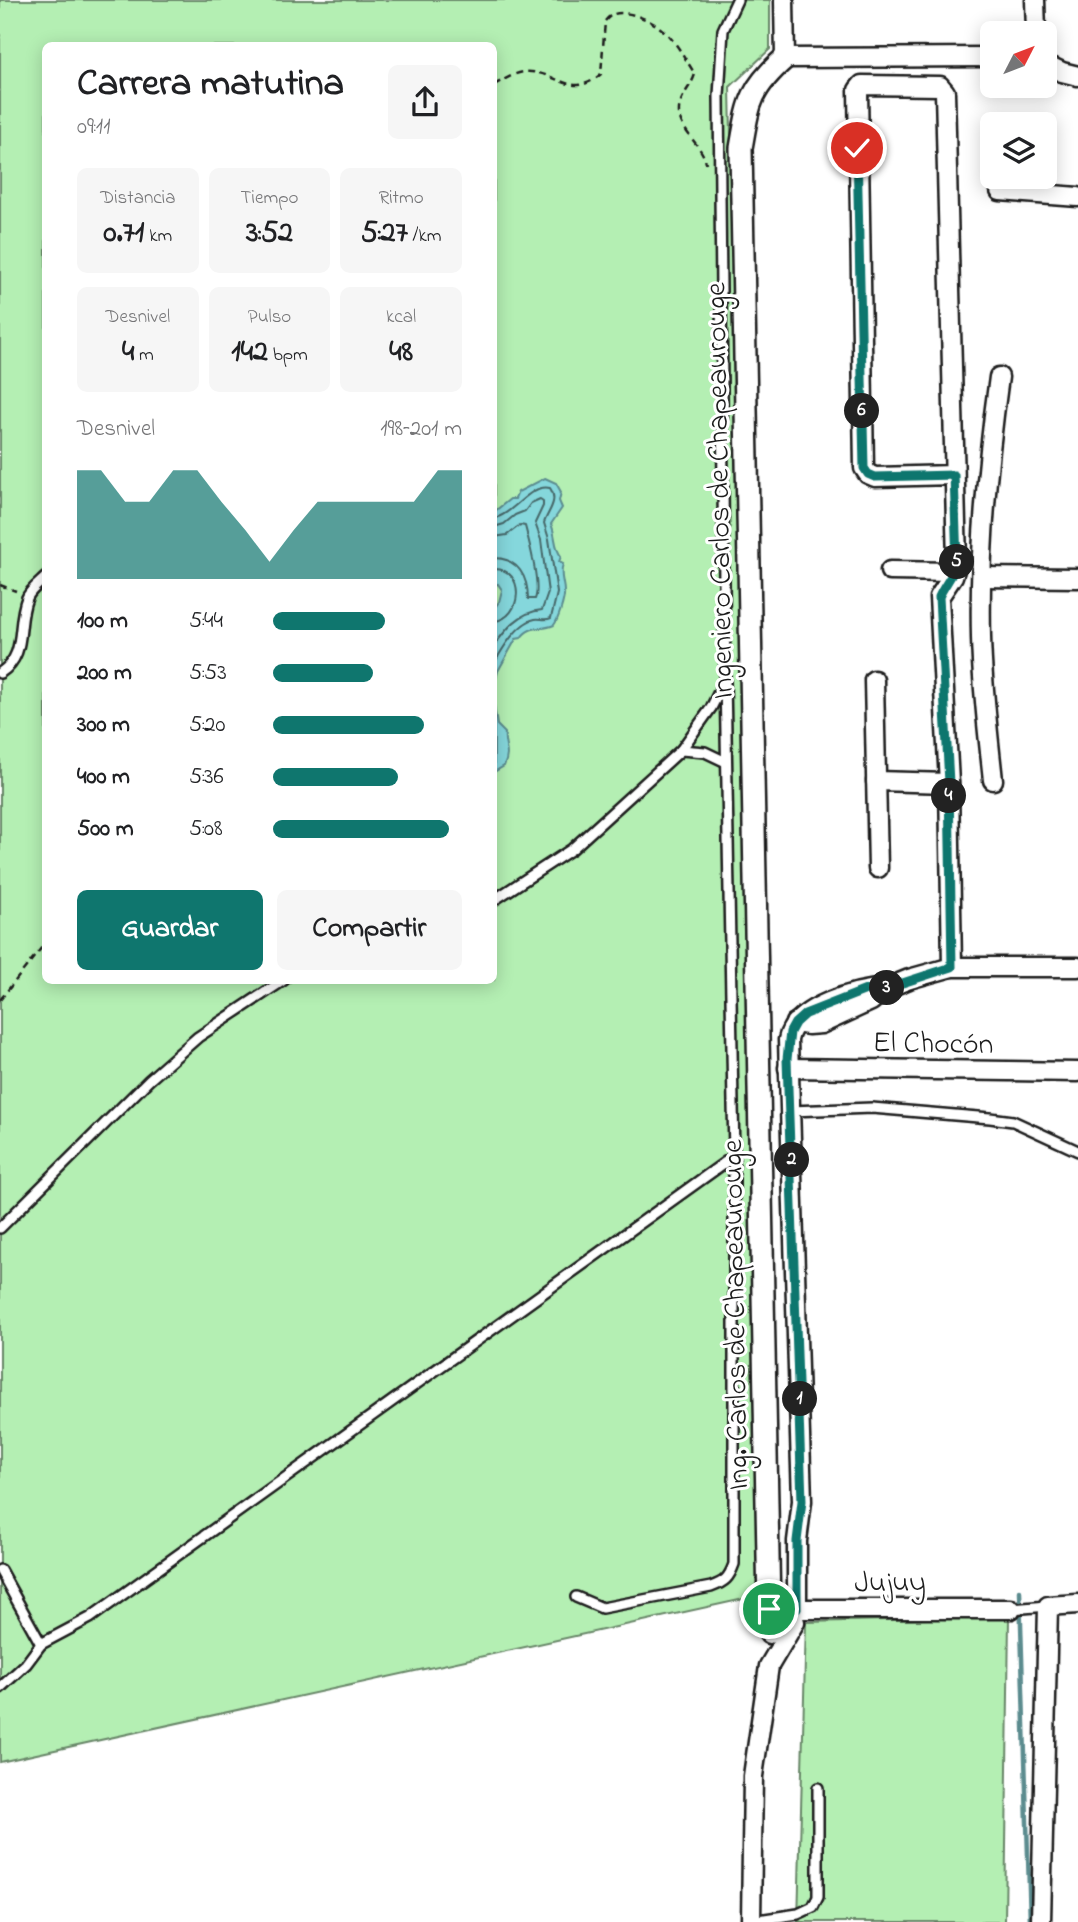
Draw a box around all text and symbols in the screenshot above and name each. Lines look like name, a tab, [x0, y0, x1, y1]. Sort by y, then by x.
north arrow	[980, 21, 1057, 98]
map controls	[980, 21, 1057, 189]
text: Carrera matutina	[77, 57, 344, 113]
button: share	[388, 65, 462, 139]
text: 09:11	[77, 111, 110, 144]
button: layers	[980, 112, 1057, 189]
pin	[827, 118, 887, 178]
icon: check	[838, 129, 876, 167]
text: Distancia	[100, 185, 175, 212]
text: Tiempo	[241, 185, 298, 212]
text: Ritmo	[379, 185, 424, 212]
text: 0.71	[103, 212, 144, 256]
text: 3:52	[246, 212, 293, 256]
text: 5:27	[361, 212, 408, 256]
text: km	[144, 223, 172, 250]
text: /km	[408, 223, 442, 250]
street label: Ingeniero Carlos de Chapeaurouge	[695, 282, 747, 700]
text: Desnivel	[106, 304, 170, 331]
text: Pulso	[248, 304, 291, 331]
text: kcal	[386, 304, 416, 331]
text: 4	[122, 331, 134, 375]
text: 142	[231, 331, 268, 375]
text: 48	[389, 331, 413, 375]
text: m	[134, 342, 154, 369]
text: bpm	[268, 342, 308, 369]
pin: 6	[844, 394, 880, 428]
text: 6	[857, 397, 866, 424]
text: Desnivel	[77, 413, 155, 446]
text: 198–201 m	[380, 413, 462, 446]
pin: 5	[940, 544, 974, 580]
text: 5	[951, 548, 962, 575]
text: 100 m	[77, 605, 128, 638]
text: 5:44	[189, 605, 223, 638]
text: 200 m	[77, 657, 132, 690]
text: 5:53	[189, 657, 227, 690]
text: 300 m	[77, 709, 130, 742]
text: 5:20	[189, 709, 225, 742]
text: 400 m	[77, 761, 130, 794]
text: 5:36	[189, 761, 224, 794]
pin: 4	[932, 778, 967, 814]
text: 4	[945, 782, 952, 809]
text: 500 m	[77, 813, 134, 846]
text: 5:08	[189, 813, 223, 846]
button: Guardar	[77, 890, 263, 970]
button: Compartir	[277, 890, 462, 970]
pin: 3	[870, 970, 904, 1006]
text: 3	[883, 974, 890, 1001]
street label: El Chocón	[872, 1022, 994, 1068]
street label: Ing. Carlos de Chapeaurouge	[712, 1139, 762, 1491]
pin: 2	[774, 1142, 810, 1178]
text: 2	[787, 1146, 796, 1173]
pin: 1	[782, 1382, 818, 1416]
text: 1	[796, 1385, 803, 1412]
street label: Jujuy	[854, 1561, 926, 1607]
pin	[739, 1579, 799, 1639]
icon: arrive	[750, 1590, 788, 1628]

